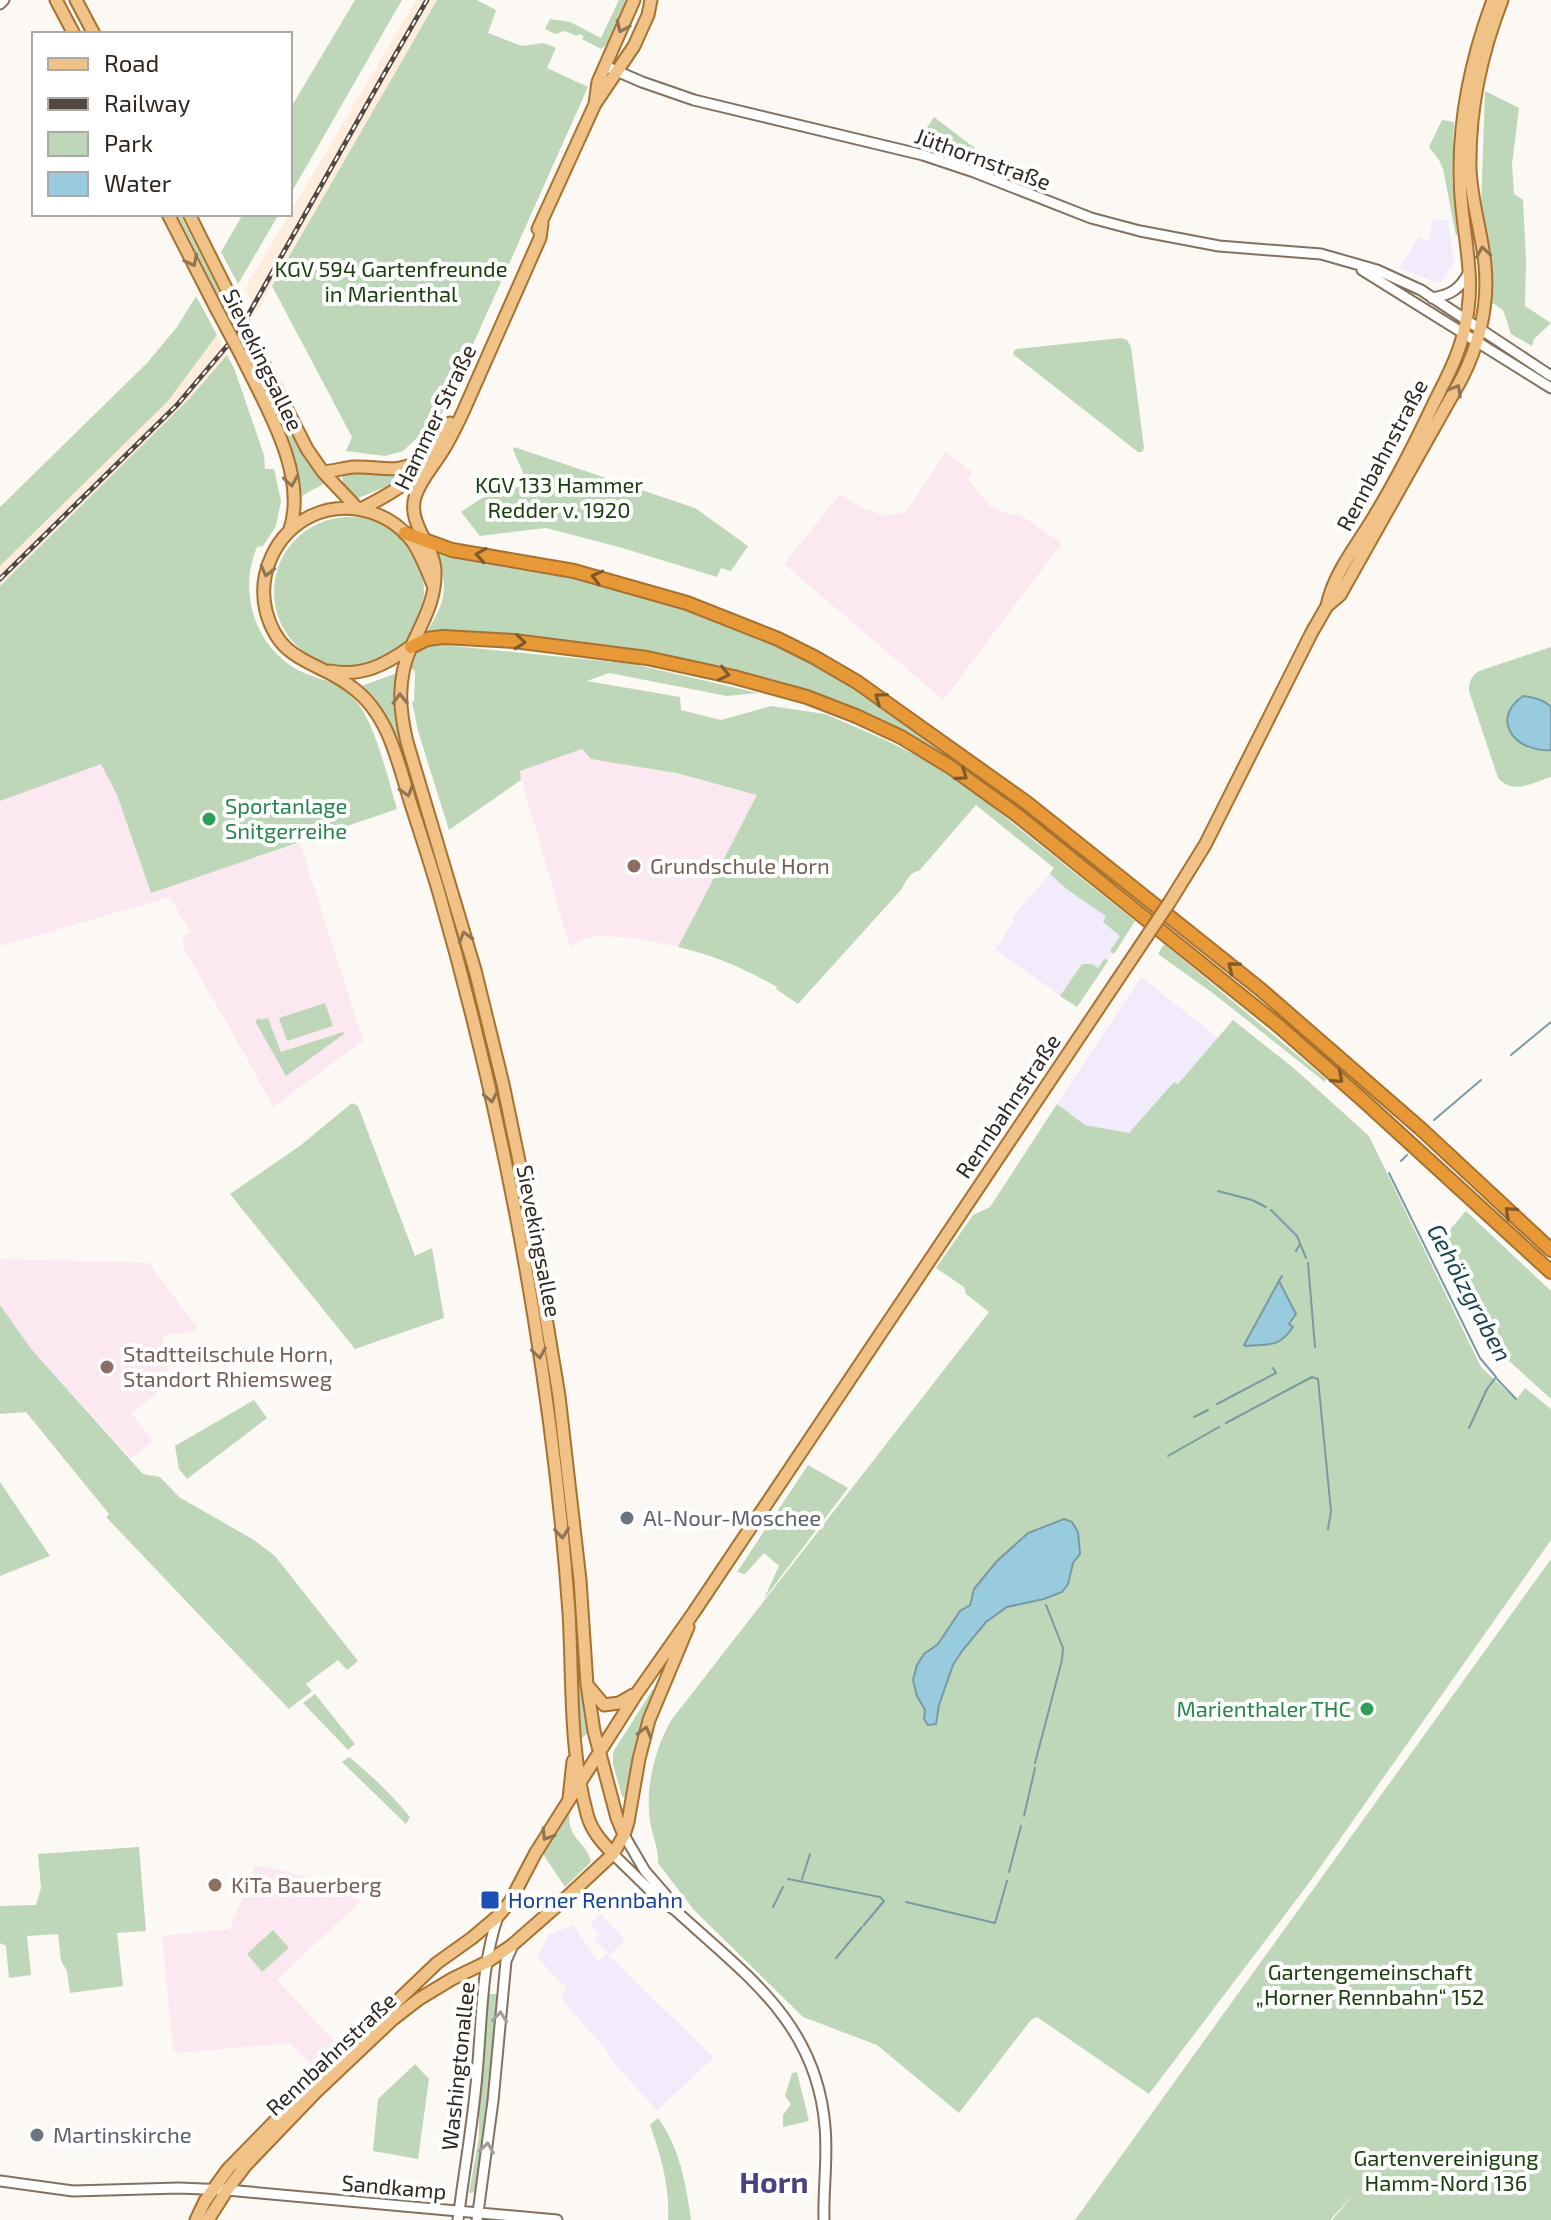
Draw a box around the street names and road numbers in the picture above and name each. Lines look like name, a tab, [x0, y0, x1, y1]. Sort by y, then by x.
street label: Jüthornstraße	[912, 121, 1055, 195]
street label: Sievekingsallee	[218, 284, 309, 435]
street label: Hammer Straße	[388, 340, 481, 494]
street label: Rennbahnstraße	[1330, 374, 1432, 535]
street label: Rennbahnstraße	[949, 1028, 1065, 1182]
street label: Sievekingsallee	[512, 1162, 567, 1319]
street label: Washingtonallee	[435, 1980, 479, 2152]
street label: Rennbahnstraße	[260, 1986, 401, 2120]
street label: Sandkamp	[341, 2168, 448, 2204]

